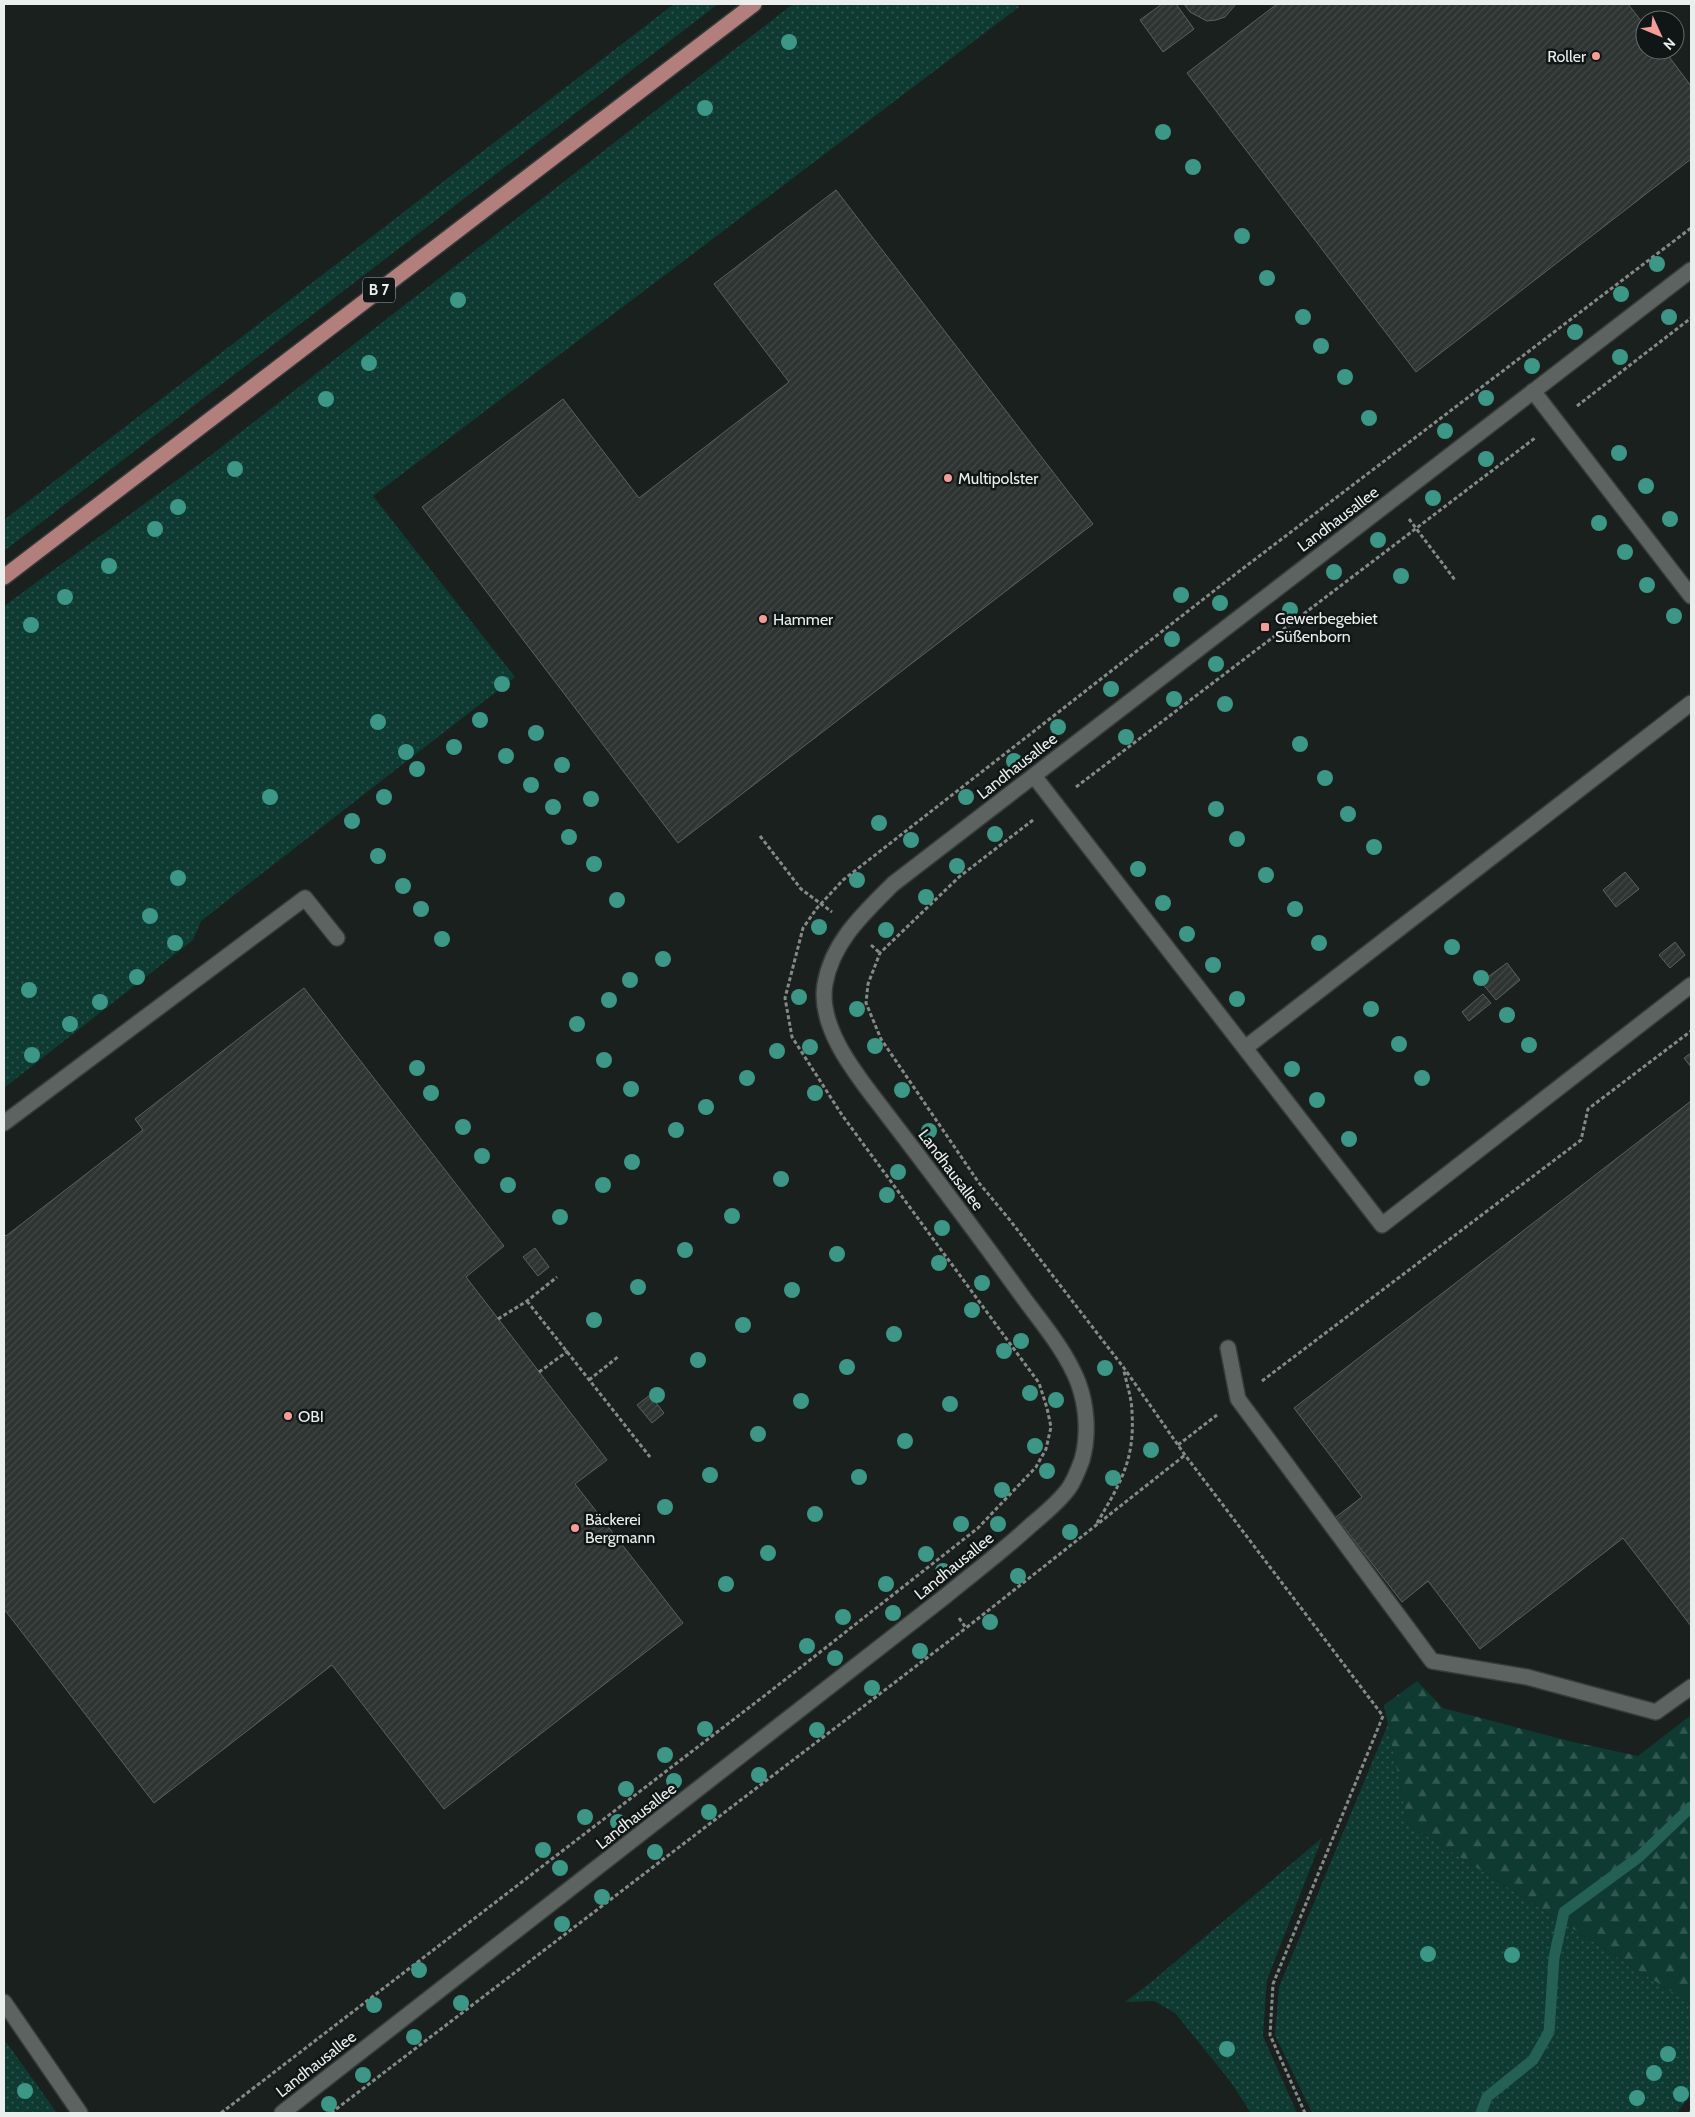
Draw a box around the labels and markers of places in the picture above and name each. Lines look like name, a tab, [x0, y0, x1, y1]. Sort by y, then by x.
place label: Roller	[1547, 47, 1587, 66]
marker: Roller	[1590, 50, 1602, 62]
place label: Multipolster	[958, 469, 1039, 488]
marker: Multipolster	[942, 472, 954, 484]
place label: Gewerbegebiet Süßenborn	[1275, 609, 1378, 646]
place label: Hammer	[773, 610, 834, 629]
marker: Hammer	[757, 613, 769, 625]
marker: Gewerbegebiet Süßenborn	[1259, 621, 1271, 633]
place label: OBI	[298, 1407, 324, 1426]
marker: OBI	[282, 1410, 294, 1422]
place label: Bäckerei Bergmann	[585, 1510, 655, 1547]
marker: Bäckerei Bergmann	[569, 1522, 581, 1534]

